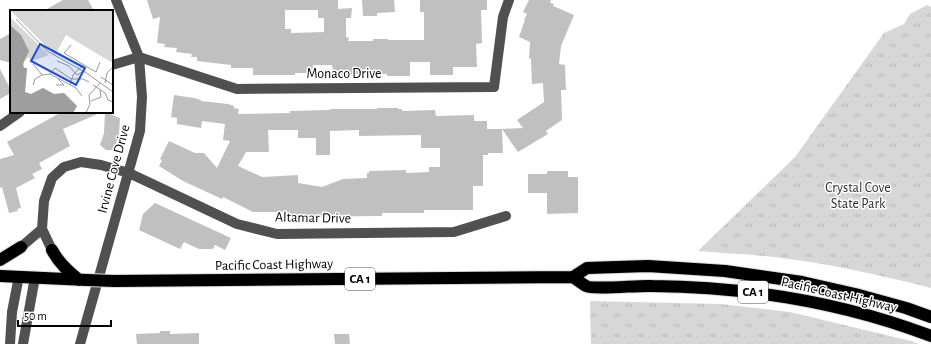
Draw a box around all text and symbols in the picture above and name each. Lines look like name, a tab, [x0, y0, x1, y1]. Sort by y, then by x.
inset map	[10, 10, 113, 113]
street label: Monaco Drive	[307, 67, 381, 81]
street label: Irvine Cove Drive	[95, 123, 133, 215]
park label: Crystal Cove State Park	[825, 181, 891, 211]
street label: Altamar Drive	[275, 210, 351, 226]
street label: Pacific Coast Highway	[215, 257, 333, 273]
road number: CA 1	[345, 268, 375, 290]
street label: Pacific Coast Highway	[780, 275, 898, 315]
road number: CA 1	[738, 281, 768, 303]
scale bar	[18, 302, 111, 328]
text: 50 m	[24, 310, 47, 322]

